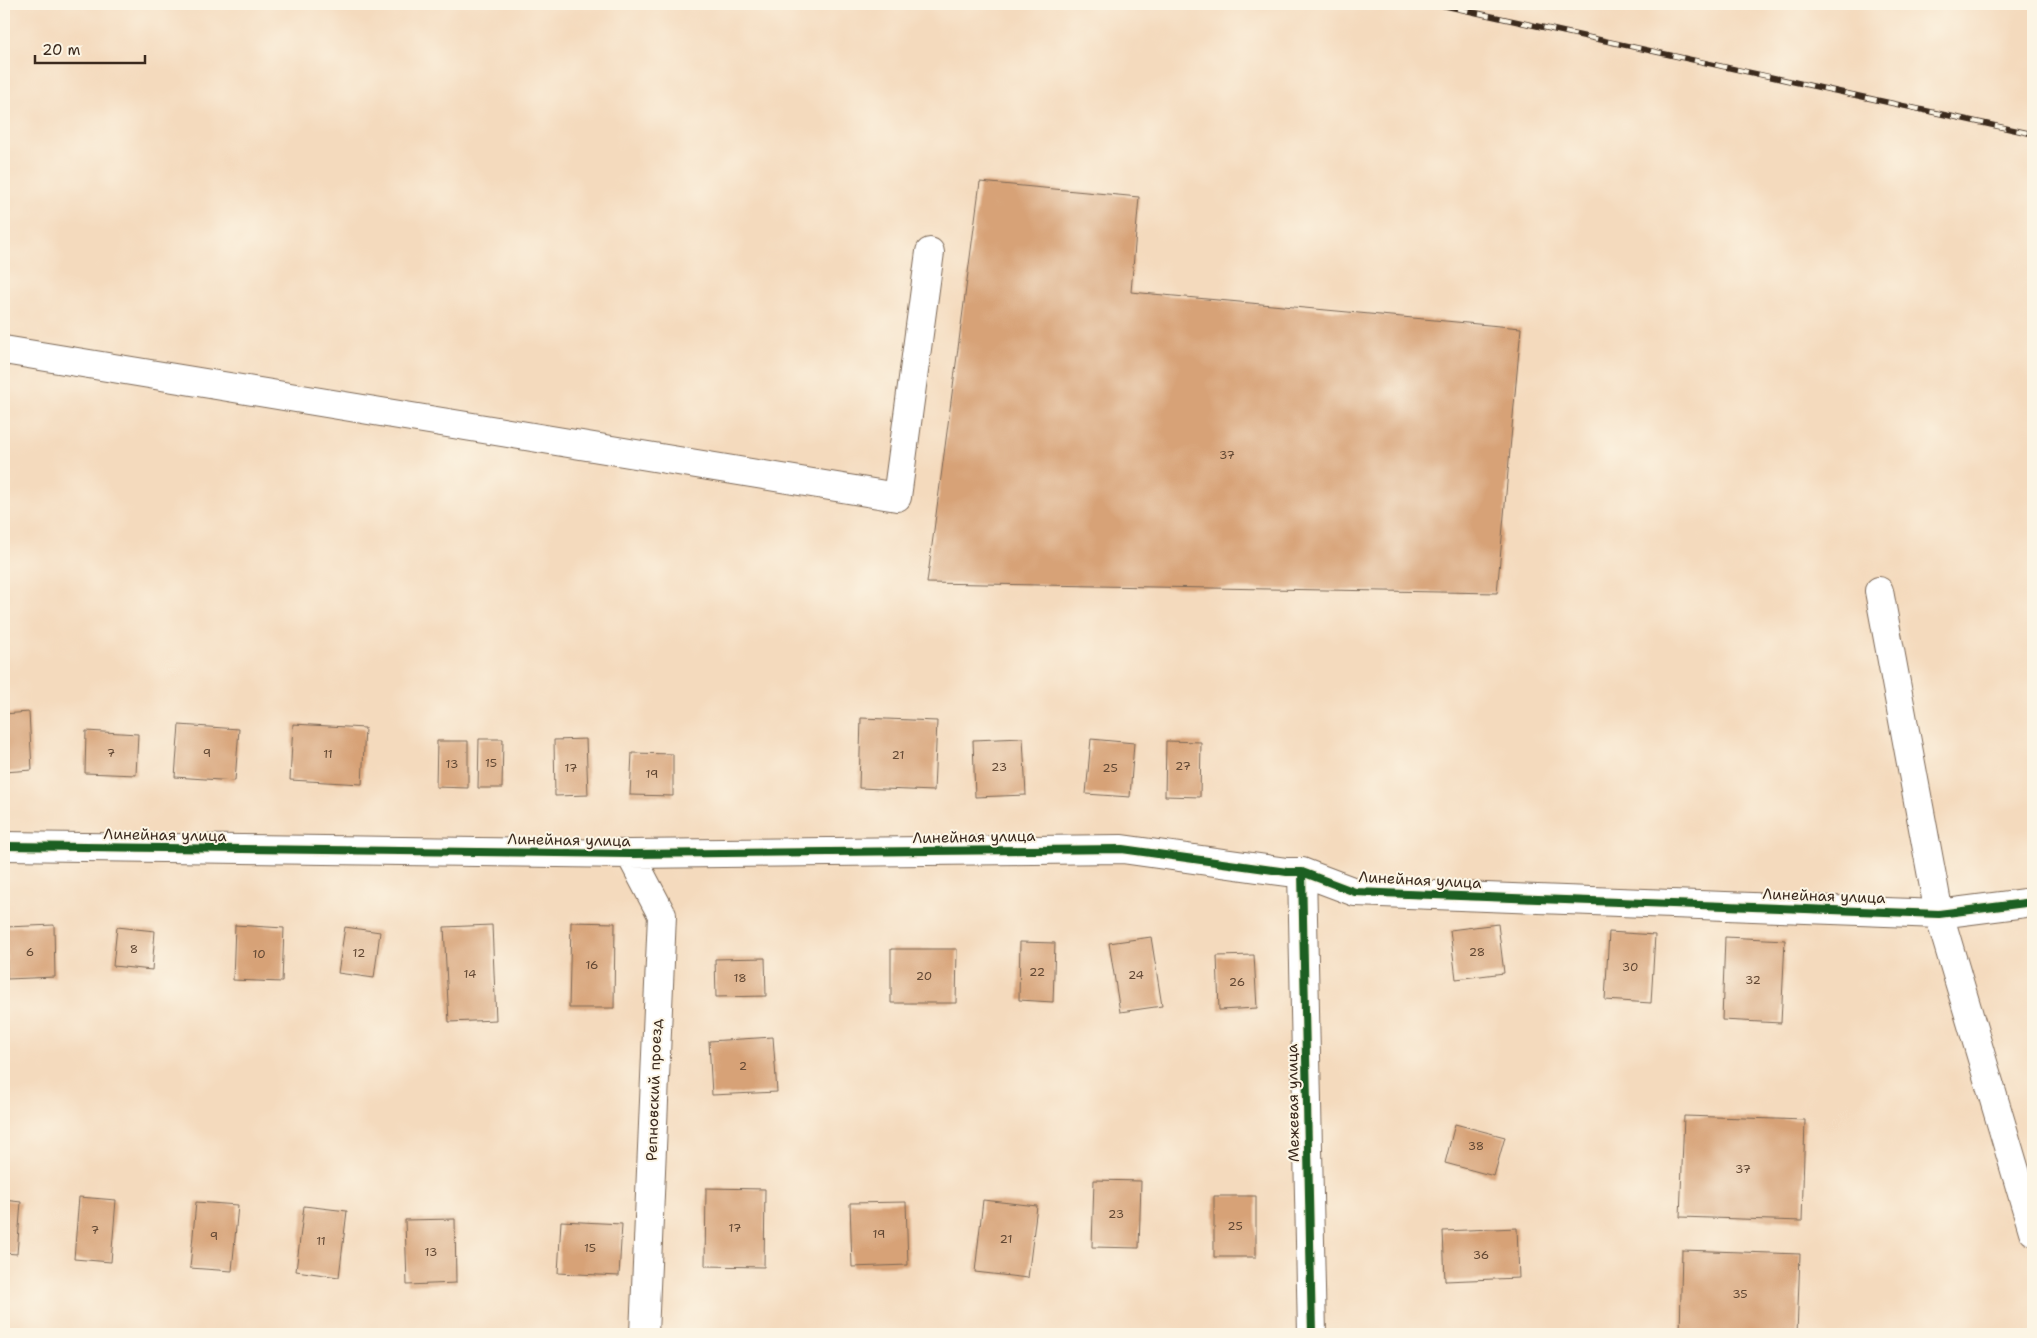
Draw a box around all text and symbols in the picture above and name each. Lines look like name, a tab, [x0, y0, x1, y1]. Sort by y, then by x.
scale bar	[35, 32, 145, 64]
text: 20 m	[42, 40, 81, 60]
house number: 37	[1219, 447, 1235, 463]
house number: 7	[107, 745, 115, 761]
house number: 9	[203, 745, 211, 761]
house number: 11	[323, 746, 333, 762]
house number: 21	[892, 747, 904, 763]
house number: 15	[485, 755, 497, 771]
house number: 13	[446, 756, 458, 772]
house number: 27	[1175, 758, 1191, 774]
house number: 23	[991, 759, 1007, 775]
house number: 17	[565, 760, 577, 776]
house number: 25	[1102, 760, 1118, 776]
house number: 19	[646, 766, 658, 782]
street label: Линейная улица	[103, 824, 227, 846]
street label: Линейная улица	[912, 826, 1036, 848]
street label: Линейная улица	[507, 829, 631, 851]
street label: Линейная улица	[1358, 867, 1483, 893]
street label: Линейная улица	[1762, 884, 1887, 908]
house number: 8	[130, 941, 138, 957]
house number: 6	[26, 944, 34, 960]
house number: 28	[1469, 944, 1485, 960]
house number: 12	[353, 945, 365, 961]
house number: 10	[252, 946, 266, 962]
house number: 16	[585, 957, 599, 973]
house number: 30	[1622, 959, 1638, 975]
house number: 22	[1029, 964, 1045, 980]
house number: 14	[464, 966, 476, 982]
house number: 24	[1128, 967, 1144, 983]
house number: 20	[916, 968, 932, 984]
house number: 18	[733, 970, 747, 986]
house number: 32	[1745, 972, 1761, 988]
house number: 26	[1229, 974, 1245, 990]
street label: Репновский проезд	[642, 1018, 666, 1161]
street label: Межевая улица	[1282, 1043, 1304, 1162]
house number: 2	[739, 1058, 747, 1074]
house number: 38	[1468, 1138, 1484, 1154]
house number: 37	[1735, 1161, 1751, 1177]
house number: 23	[1108, 1206, 1124, 1222]
house number: 25	[1227, 1218, 1243, 1234]
house number: 17	[729, 1220, 741, 1236]
house number: 7	[91, 1222, 99, 1238]
house number: 19	[873, 1226, 885, 1242]
house number: 9	[210, 1228, 218, 1244]
house number: 21	[1000, 1231, 1012, 1247]
house number: 11	[316, 1233, 326, 1249]
house number: 15	[584, 1240, 596, 1256]
house number: 13	[425, 1244, 437, 1260]
house number: 36	[1473, 1247, 1489, 1263]
house number: 35	[1732, 1286, 1748, 1302]

